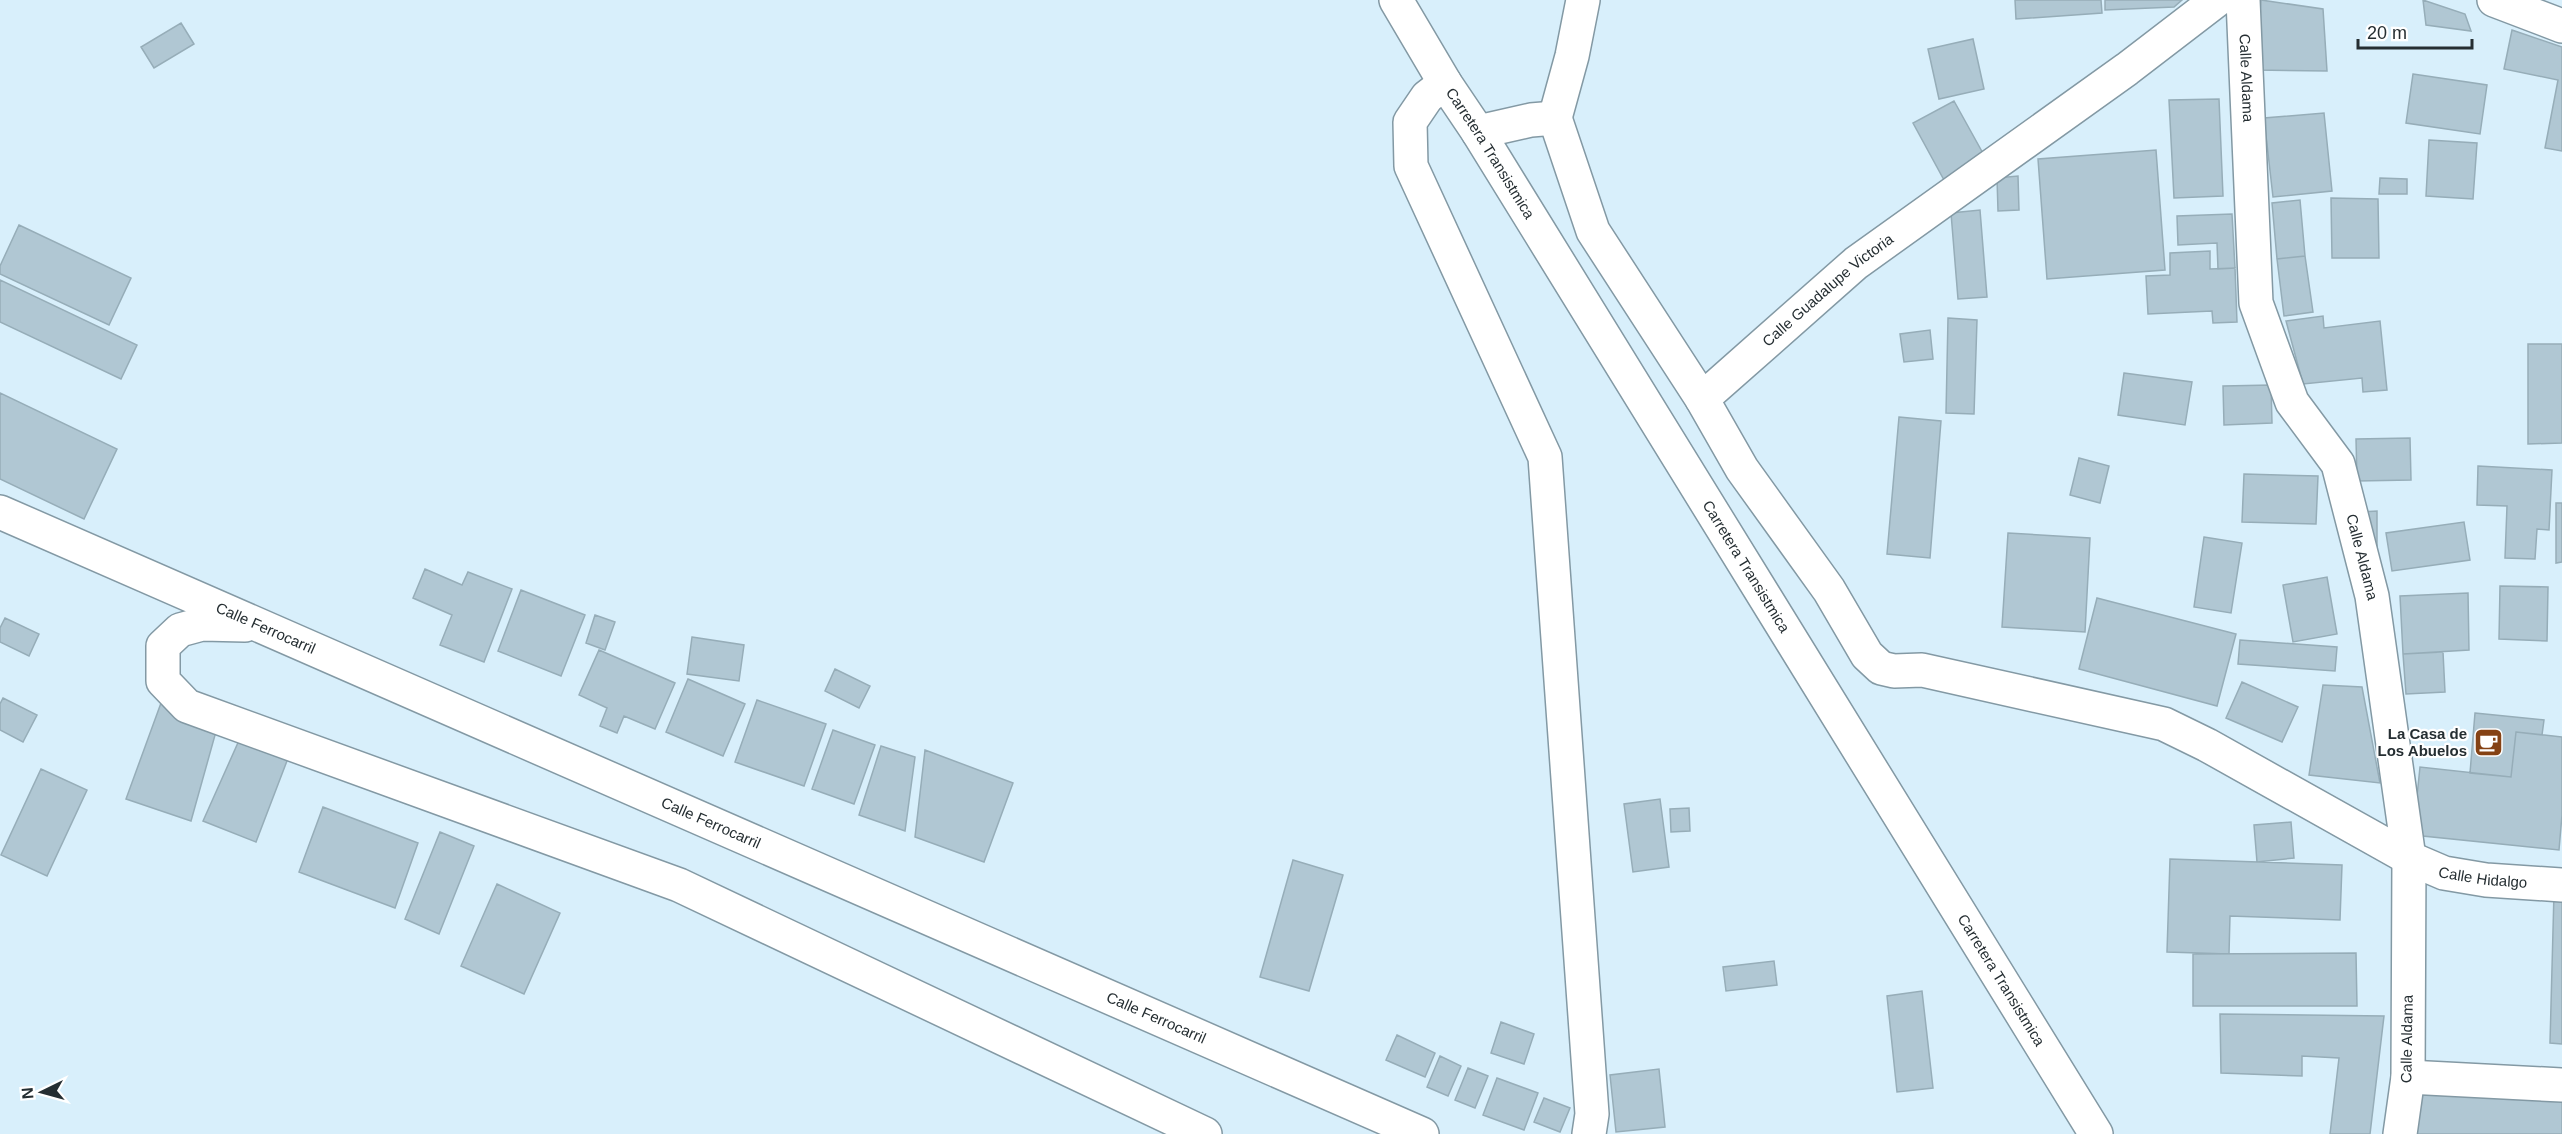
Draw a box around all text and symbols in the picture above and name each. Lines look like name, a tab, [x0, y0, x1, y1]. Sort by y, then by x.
scale bar	[2358, 12, 2472, 50]
text: 20 m	[2367, 23, 2407, 43]
street label: Calle Aldama	[2236, 33, 2257, 123]
street label: Carretera Transistmica	[1443, 84, 1539, 222]
street label: Calle Guadalupe Victoria	[1759, 230, 1897, 350]
street label: Carretera Transistmica	[1699, 497, 1794, 636]
street label: Calle Aldama	[2343, 512, 2382, 603]
street label: Calle Ferrocarril	[214, 599, 318, 657]
place label: La Casa de Los Abuelos	[2378, 725, 2467, 759]
cafe icon: La Casa de Los Abuelos	[2472, 727, 2504, 759]
street label: Calle Ferrocarril	[659, 793, 763, 852]
street label: Calle Hidalgo	[2437, 863, 2528, 891]
street label: Carretera Transistmica	[1954, 911, 2049, 1050]
street label: Calle Ferrocarril	[1104, 988, 1209, 1046]
street label: Calle Aldama	[2397, 994, 2416, 1083]
north arrow	[12, 1062, 72, 1122]
text: N	[19, 1087, 37, 1100]

